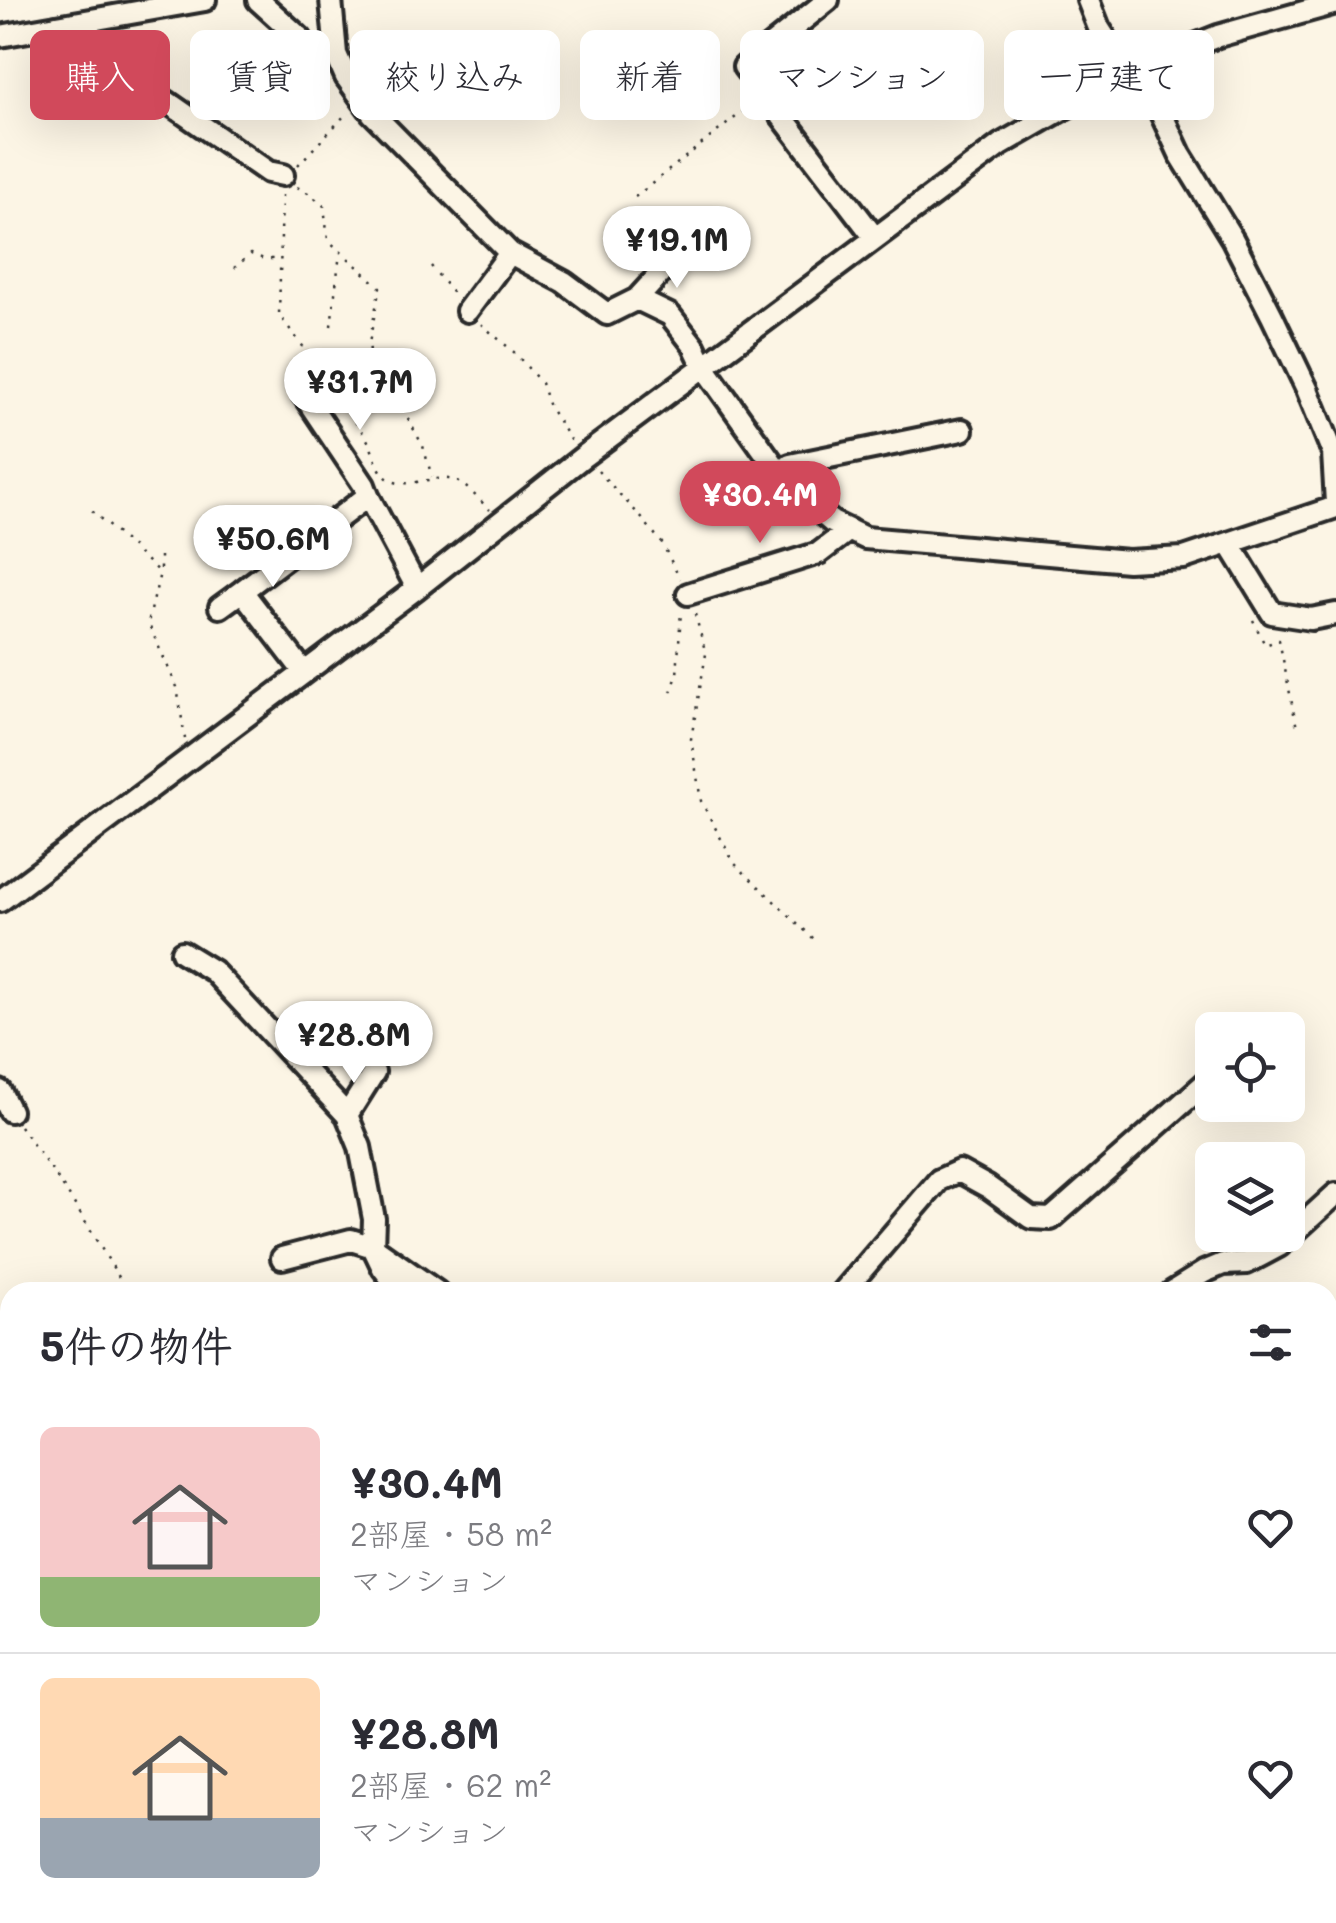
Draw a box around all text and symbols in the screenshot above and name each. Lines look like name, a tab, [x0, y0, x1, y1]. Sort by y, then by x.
chip: 購入	[30, 30, 170, 120]
chip: 賃貸	[190, 30, 330, 120]
chip: 絞り込み	[350, 30, 560, 120]
chip: 新着	[580, 30, 720, 120]
chip: マンション	[740, 30, 984, 120]
chip: 一戸建て	[1004, 30, 1214, 120]
pin: ¥19.1M	[596, 206, 758, 291]
text: ¥19.1M	[625, 217, 729, 259]
pin: ¥31.7M	[279, 348, 441, 433]
text: ¥31.7M	[306, 359, 414, 401]
pin: ¥30.4M	[679, 461, 841, 546]
text: ¥30.4M	[702, 472, 818, 514]
pin: ¥50.6M	[192, 505, 354, 590]
text: ¥50.6M	[215, 516, 331, 558]
pin: ¥28.8M	[273, 1001, 435, 1086]
text: ¥28.8M	[297, 1012, 411, 1054]
map controls	[1195, 1012, 1305, 1252]
button: locate	[1195, 1012, 1305, 1122]
button: layers	[1195, 1142, 1305, 1252]
icon: filters	[1243, 1315, 1298, 1370]
text: 5件の物件	[40, 1317, 233, 1372]
text: ¥30.4M	[350, 1454, 503, 1509]
icon: home	[120, 1467, 240, 1587]
icon: heart	[1243, 1500, 1298, 1555]
text: 2部屋 · 58 m²	[350, 1512, 552, 1554]
text: マンション	[350, 1558, 509, 1600]
text: ¥28.8M	[350, 1705, 500, 1760]
icon: home	[120, 1718, 240, 1838]
icon: heart	[1243, 1751, 1298, 1806]
text: 2部屋 · 62 m²	[350, 1763, 551, 1805]
text: マンション	[350, 1809, 509, 1851]

